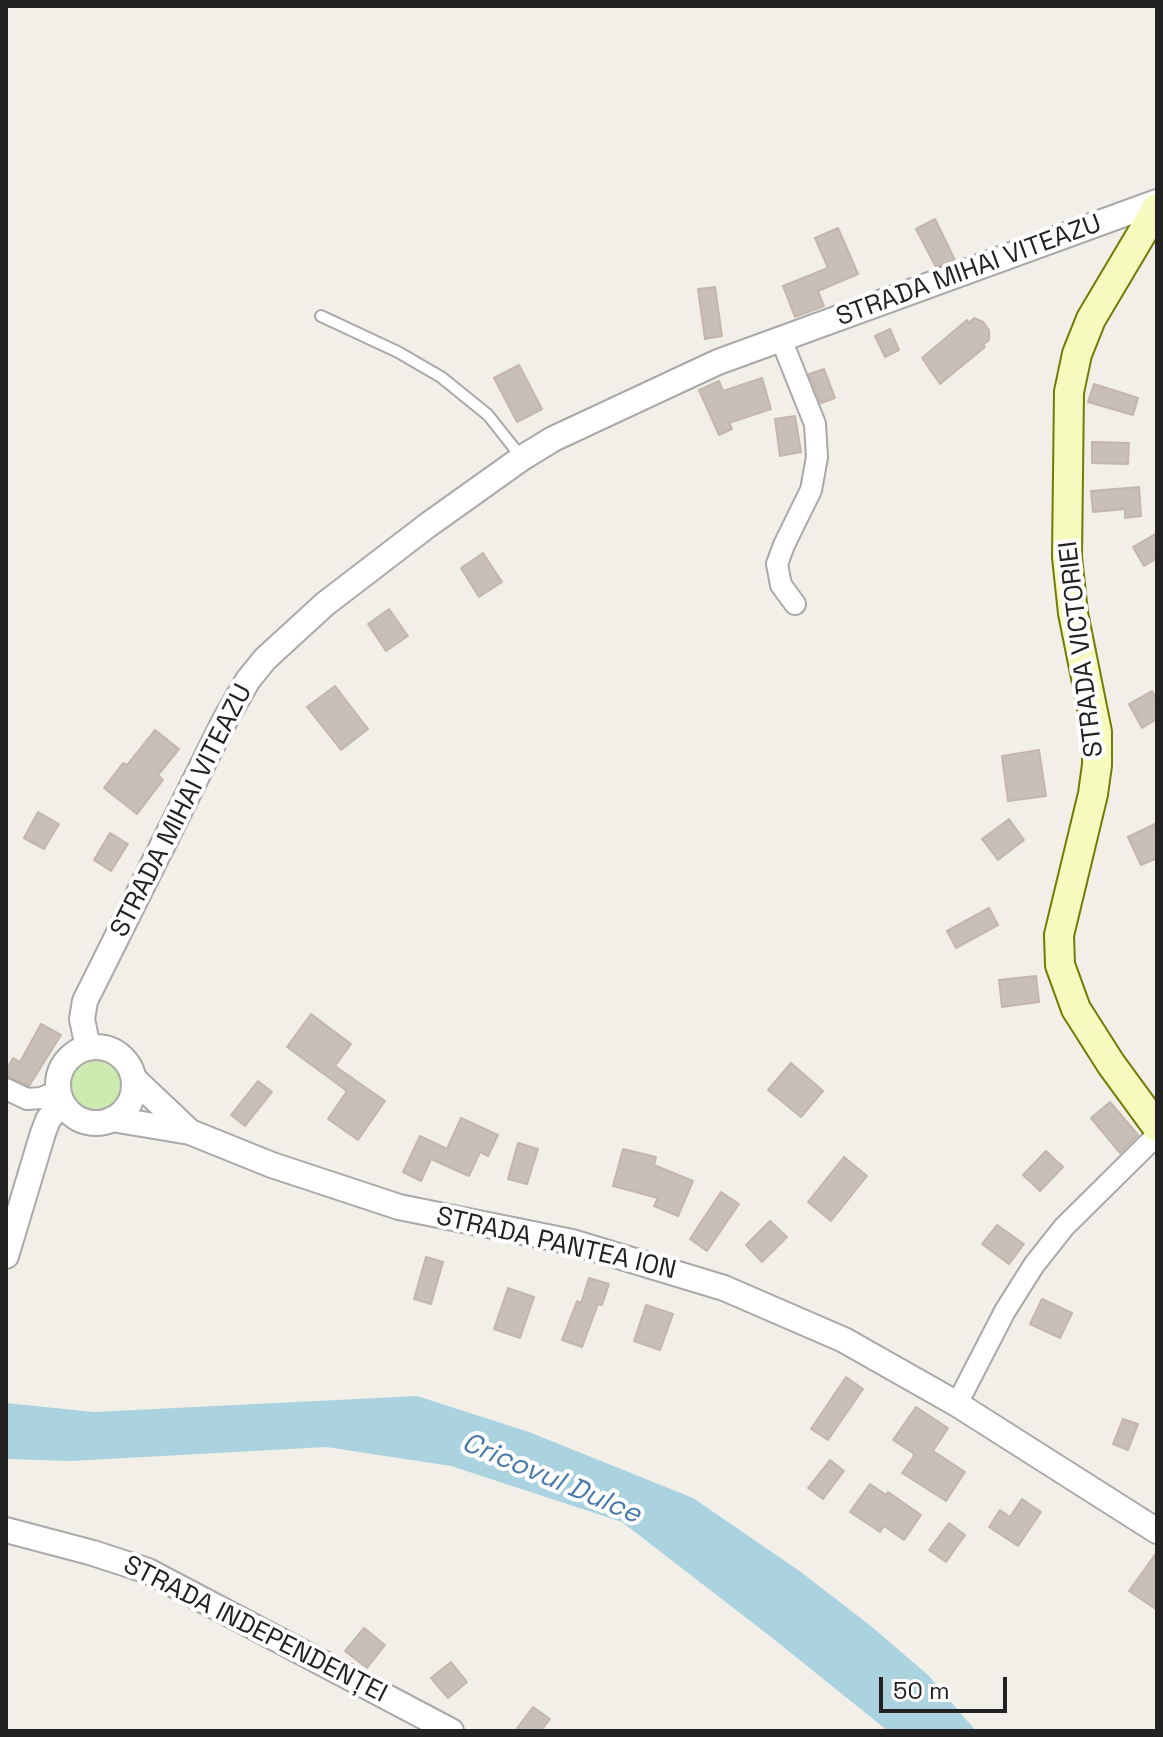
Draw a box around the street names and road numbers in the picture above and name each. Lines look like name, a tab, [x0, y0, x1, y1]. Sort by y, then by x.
street label: STRADA MIHAI VITEAZU	[832, 209, 1106, 333]
street label: STRADA VICTORIEI	[1053, 539, 1111, 759]
street label: STRADA MIHAI VITEAZU	[105, 679, 259, 943]
street label: STRADA PANTEA ION	[433, 1201, 679, 1287]
street label: STRADA INDEPENDENȚEI	[118, 1550, 392, 1710]

